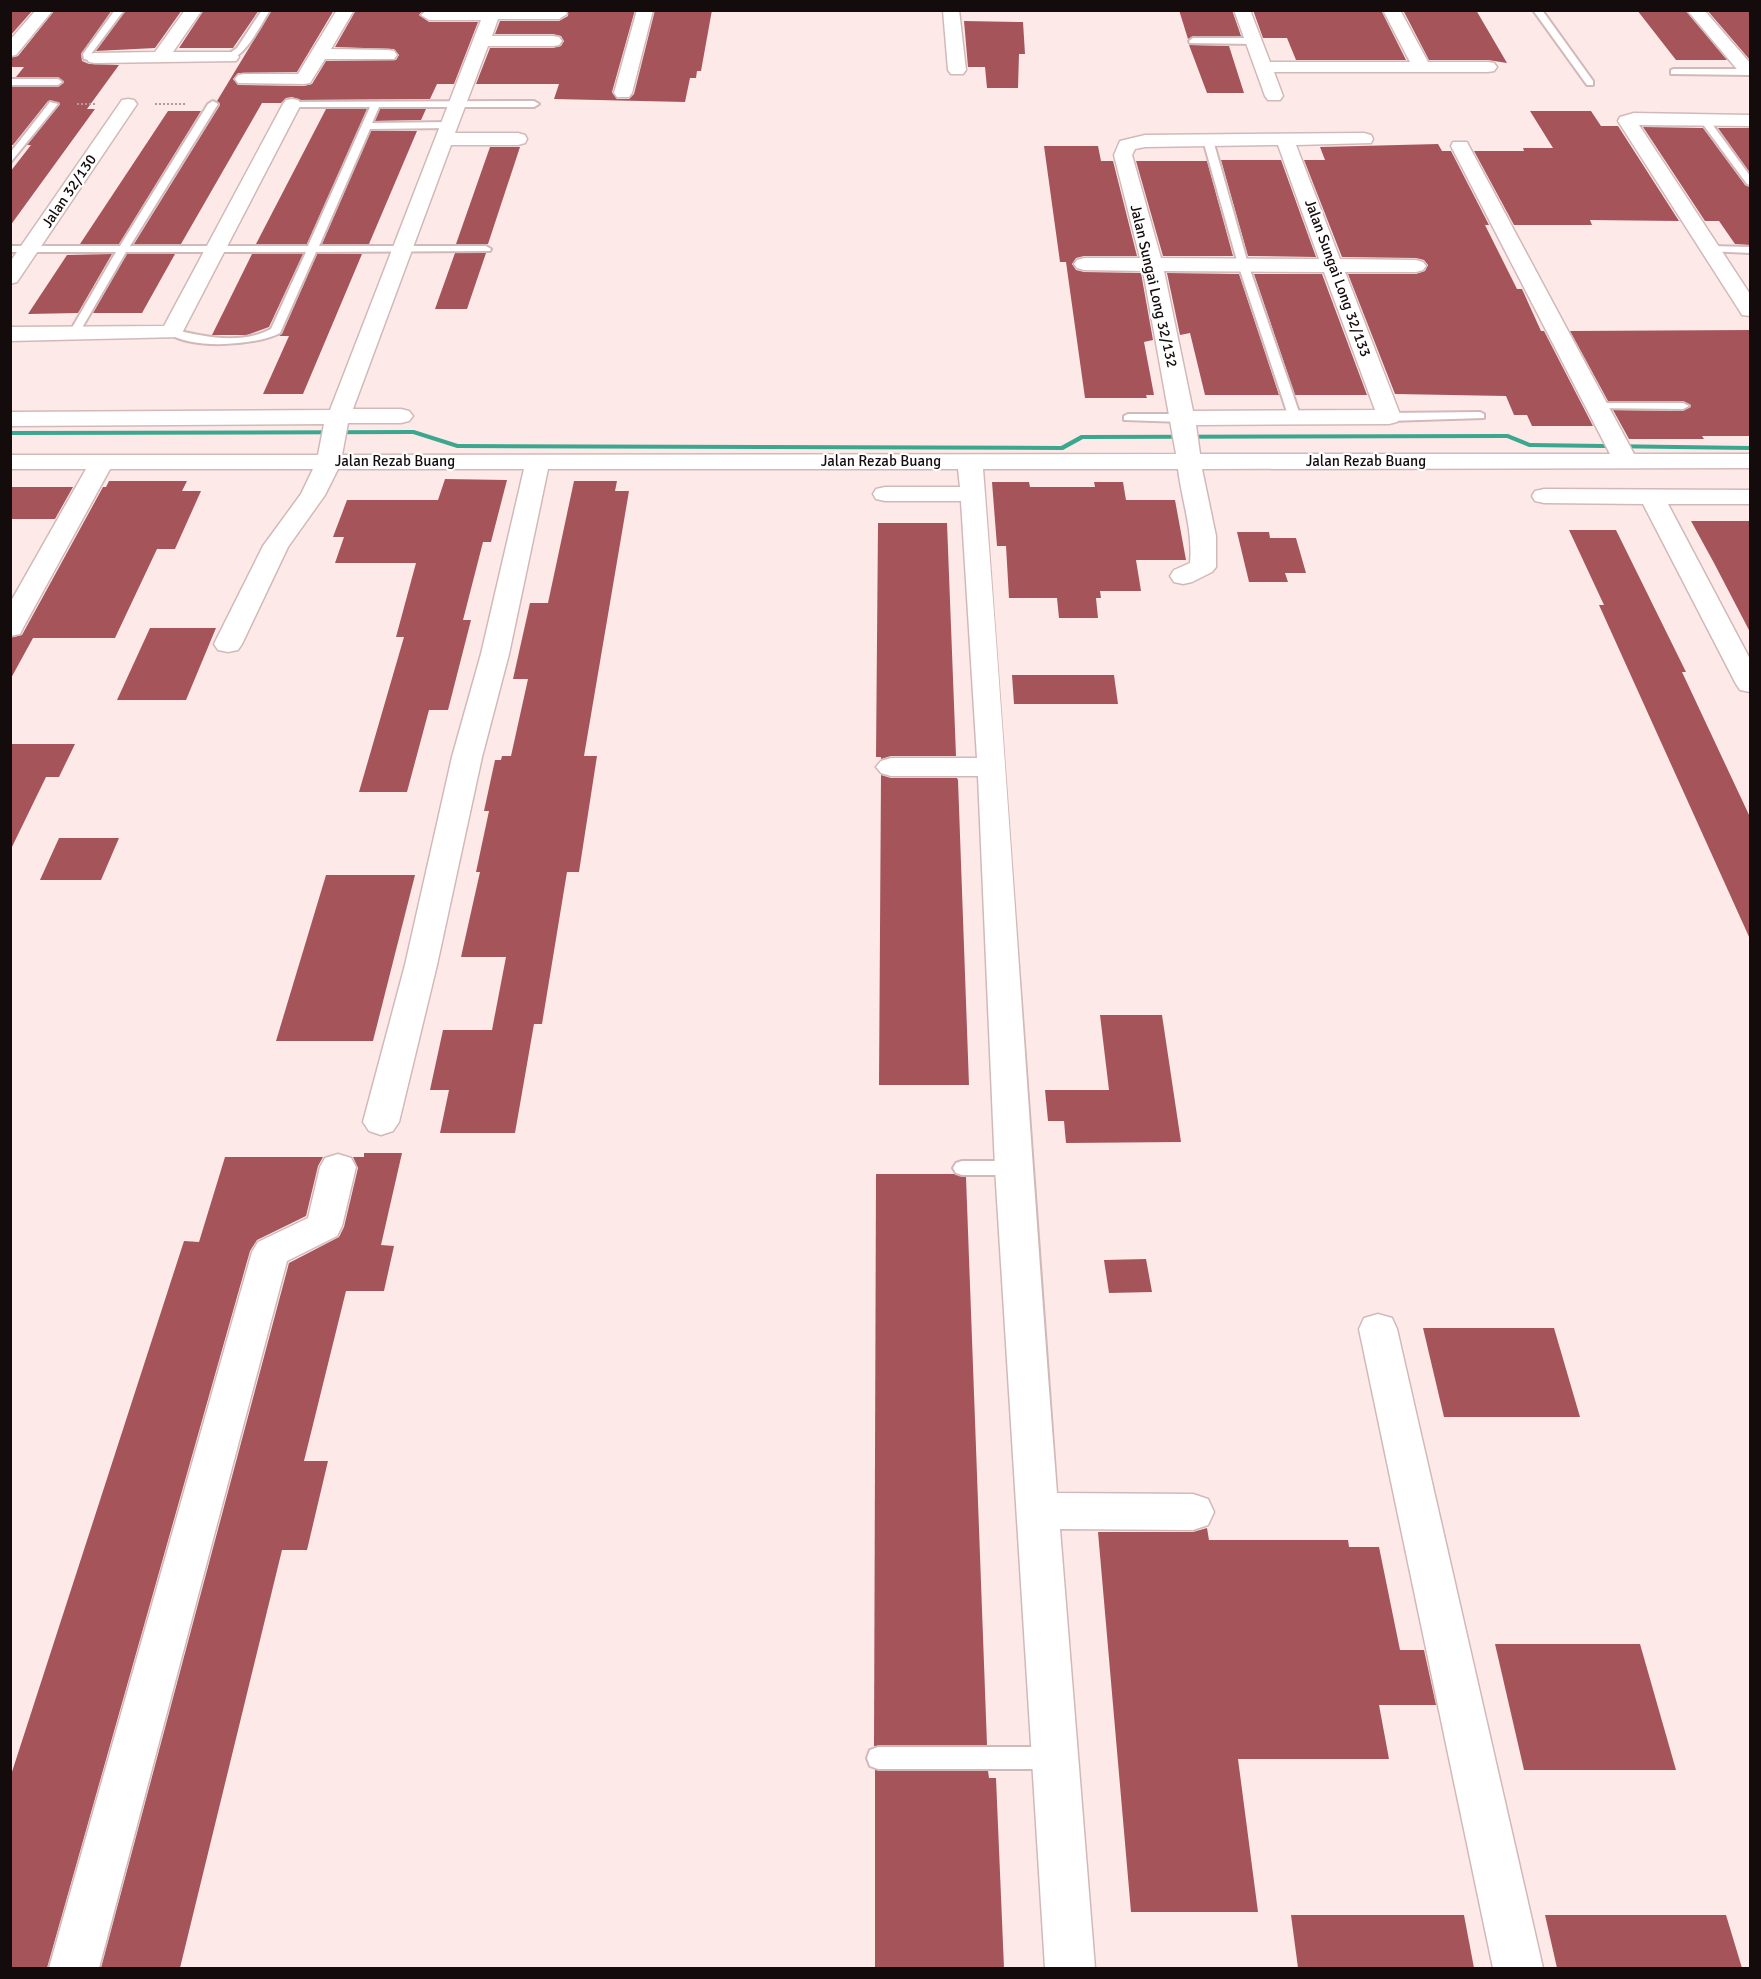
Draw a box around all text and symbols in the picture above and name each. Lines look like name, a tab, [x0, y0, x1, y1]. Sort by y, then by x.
street label: Jalan 32/130	[38, 151, 100, 231]
street label: Jalan Sungai Long 32/133	[1301, 197, 1375, 359]
street label: Jalan Sungai Long 32/132	[1126, 203, 1182, 369]
street label: Jalan Rezab Buang	[335, 452, 455, 470]
street label: Jalan Rezab Buang	[821, 452, 941, 470]
street label: Jalan Rezab Buang	[1306, 452, 1426, 470]

